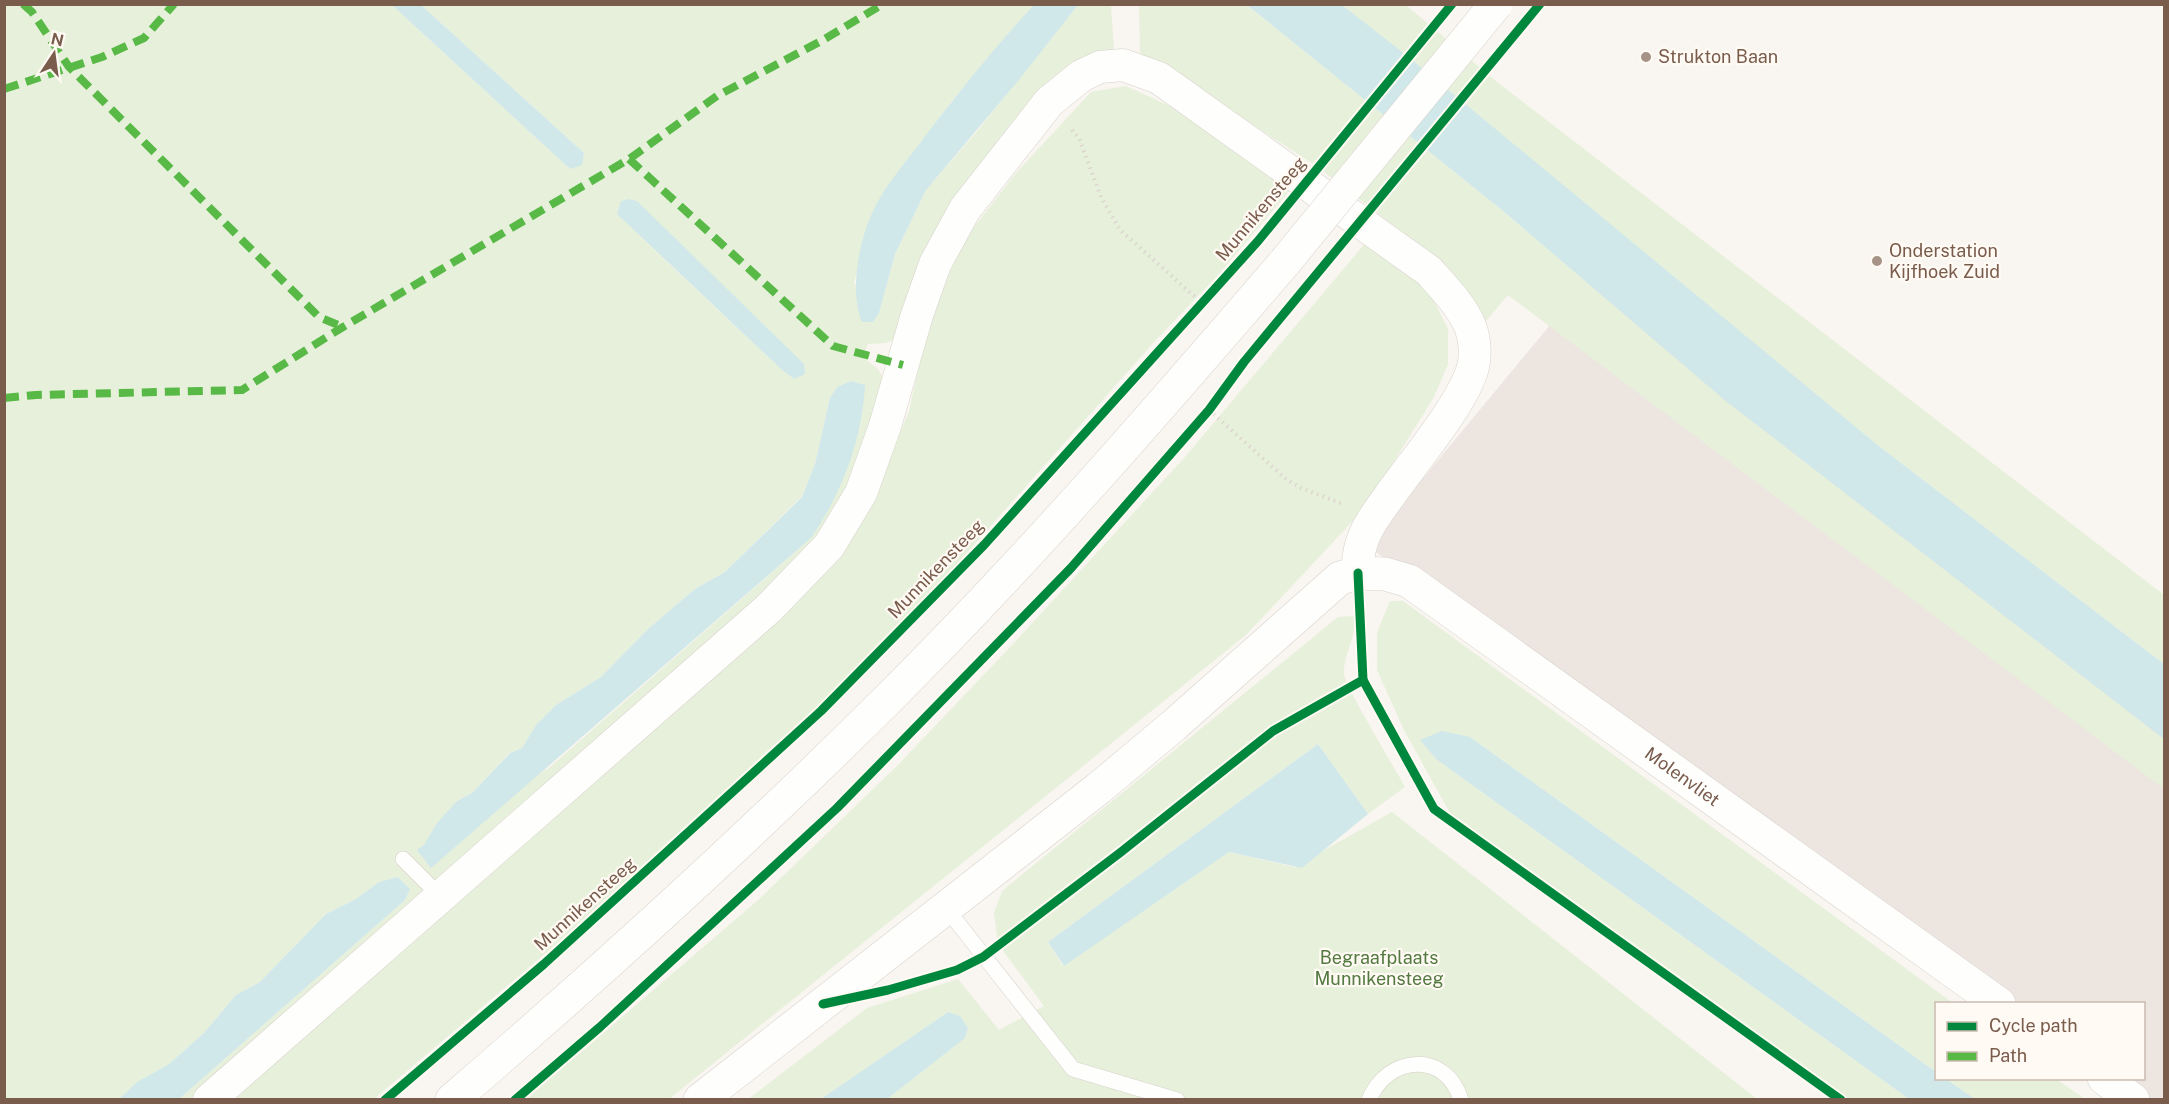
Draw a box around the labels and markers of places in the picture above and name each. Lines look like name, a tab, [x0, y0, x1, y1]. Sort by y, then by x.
place label: Strukton Baan	[1658, 46, 1778, 67]
marker: Strukton Baan	[1639, 50, 1653, 64]
place label: Onderstation Kijfhoek Zuid	[1889, 240, 2000, 282]
marker: Onderstation Kijfhoek Zuid	[1870, 254, 1884, 268]

